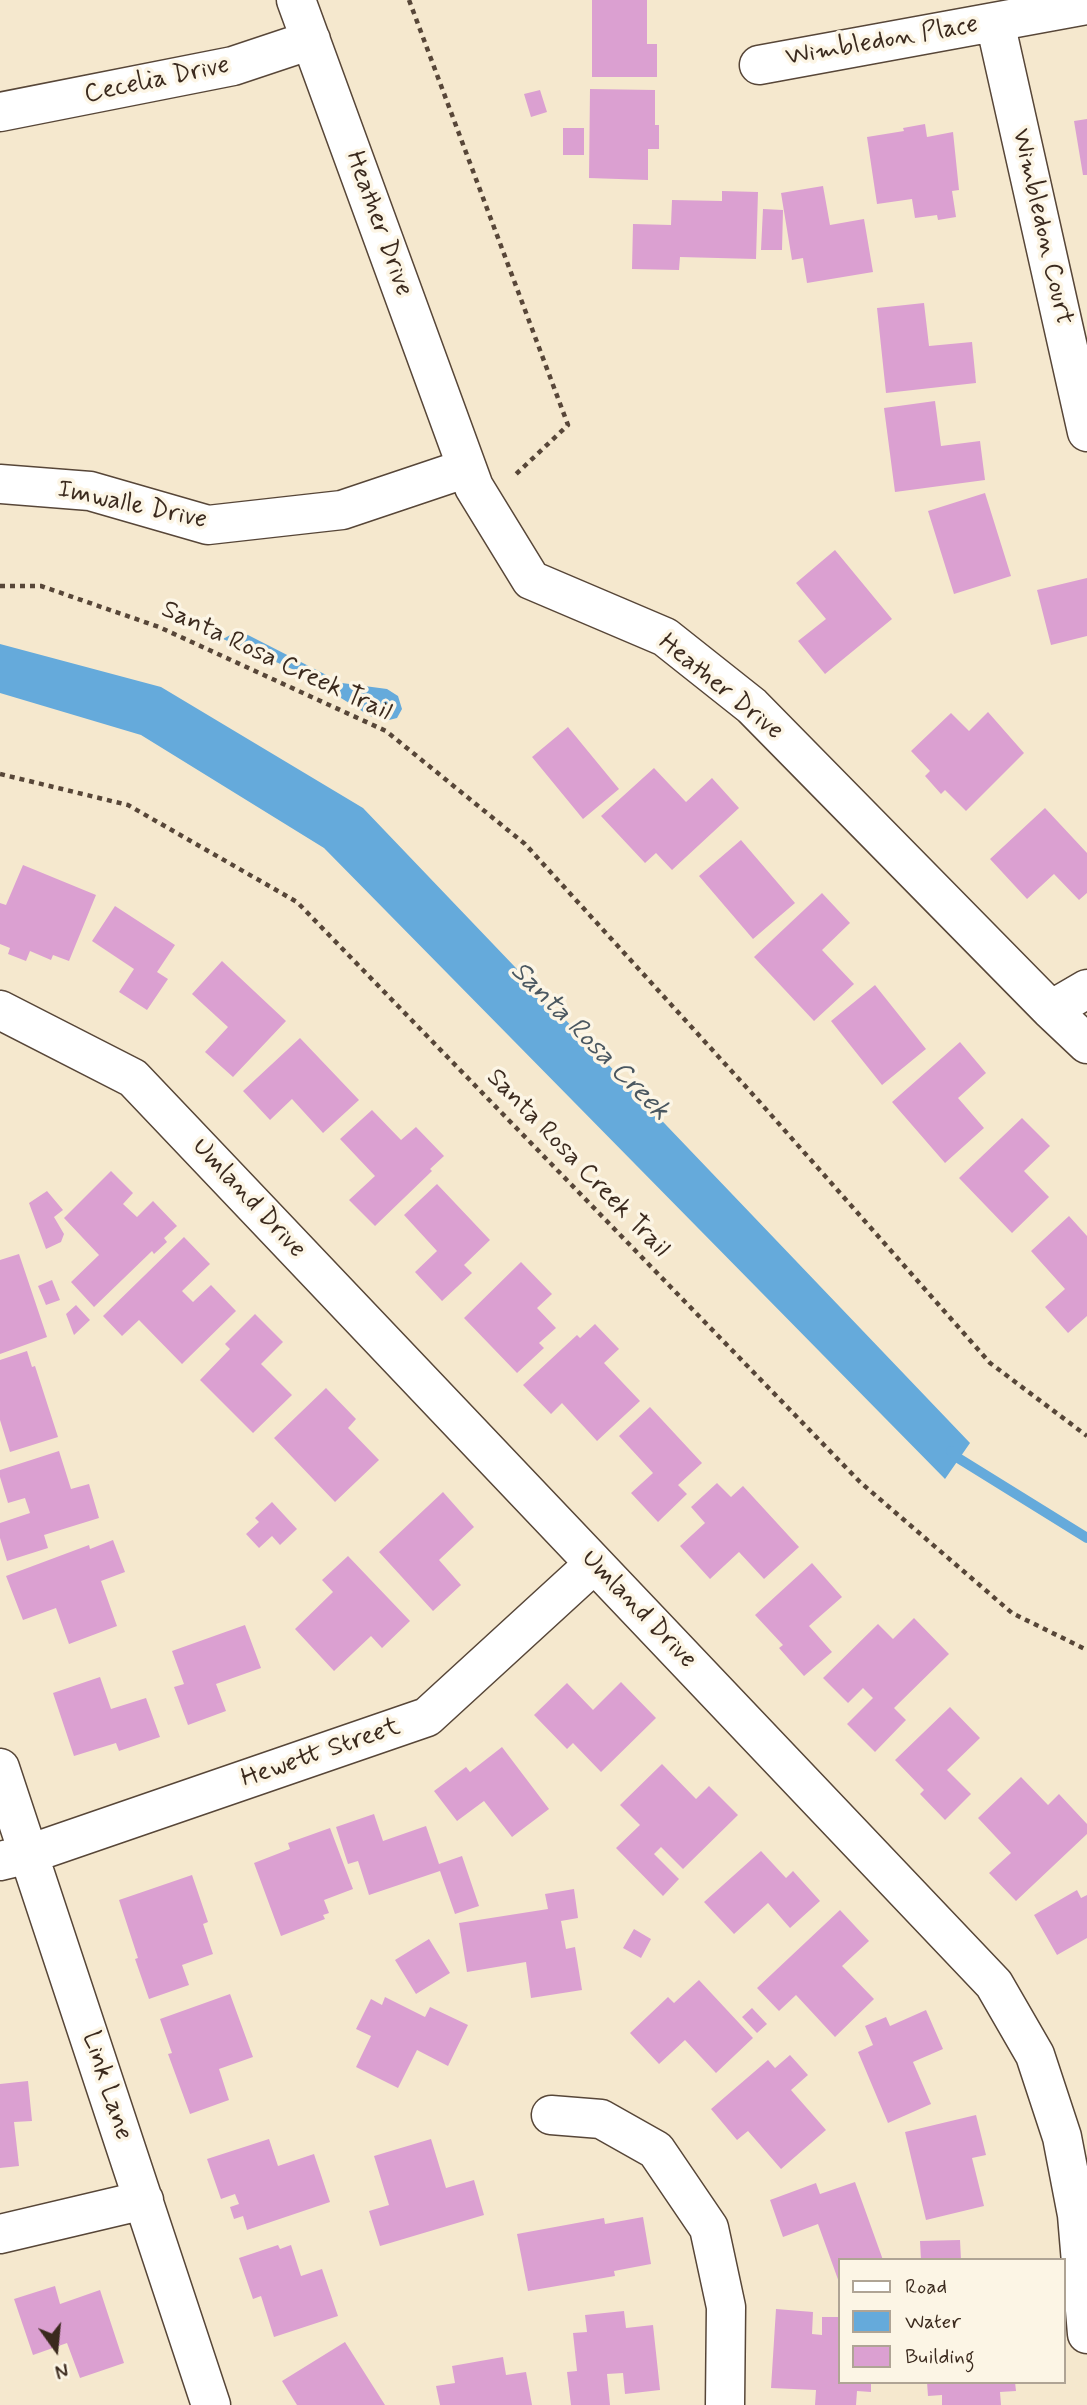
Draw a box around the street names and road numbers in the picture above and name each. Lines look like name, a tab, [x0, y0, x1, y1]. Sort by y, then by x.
street label: Wimbledon Place	[783, 10, 981, 74]
street label: Cecelia Drive	[82, 50, 232, 112]
street label: Wimbledon Court	[1003, 126, 1079, 328]
street label: Heather Drive	[337, 147, 419, 301]
street label: Imwalle Drive	[54, 475, 210, 537]
street label: Santa Rosa Creek Trail	[156, 595, 396, 729]
street label: Heather Drive	[651, 628, 789, 748]
street label: Santa Rosa Creek Trail	[479, 1063, 675, 1265]
street label: Umland Drive	[184, 1132, 312, 1266]
street label: Umland Drive	[574, 1544, 702, 1676]
street label: Hewett Street	[237, 1712, 405, 1796]
street label: Link Lane	[74, 2028, 138, 2144]

